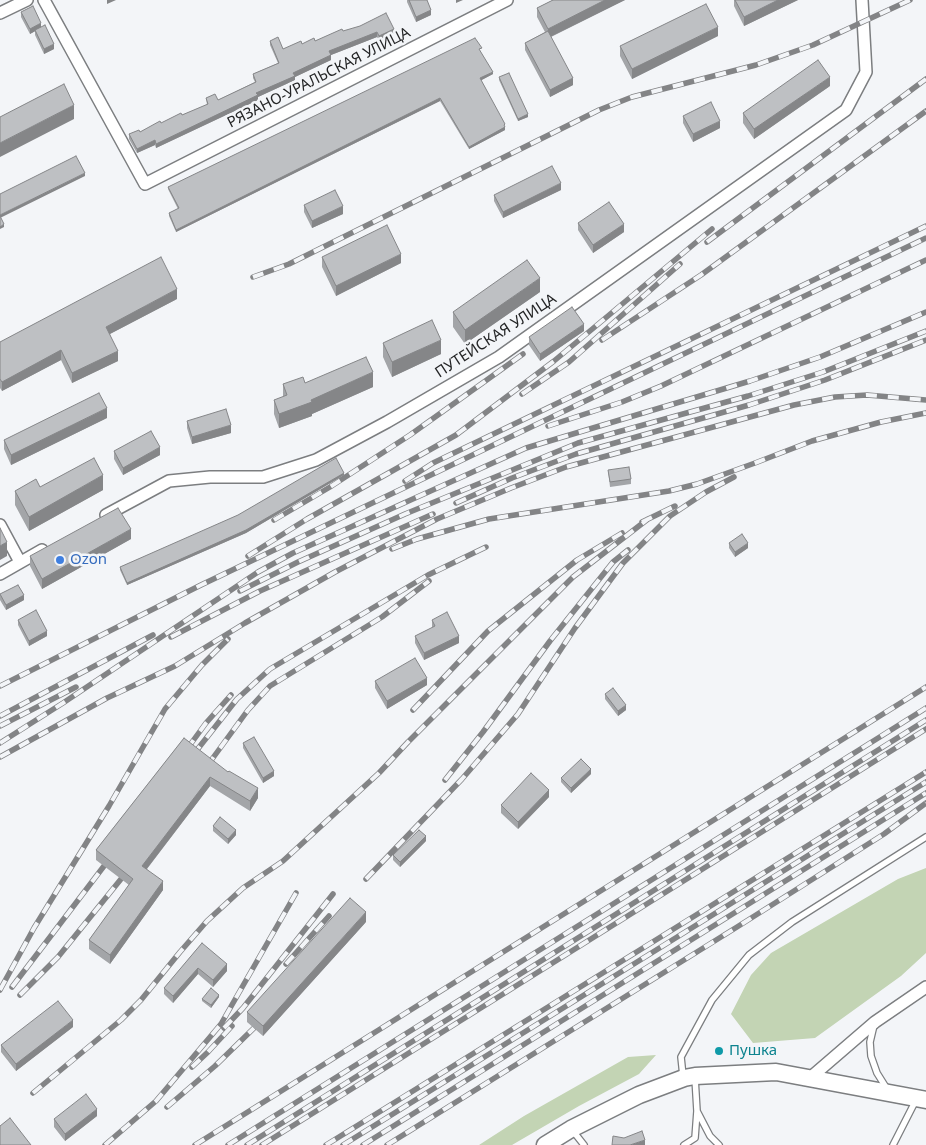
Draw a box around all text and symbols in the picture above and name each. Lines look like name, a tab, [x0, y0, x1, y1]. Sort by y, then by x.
street label: РЯЗАНО-УРАЛЬСКАЯ УЛИЦА	[224, 24, 414, 132]
street label: ПУТЕЙСКАЯ УЛИЦА	[432, 290, 560, 382]
place label: Ozon	[70, 551, 107, 569]
marker: Ozon	[54, 554, 66, 566]
place label: Пушка	[729, 1042, 777, 1060]
marker: Пушка	[713, 1045, 725, 1057]

